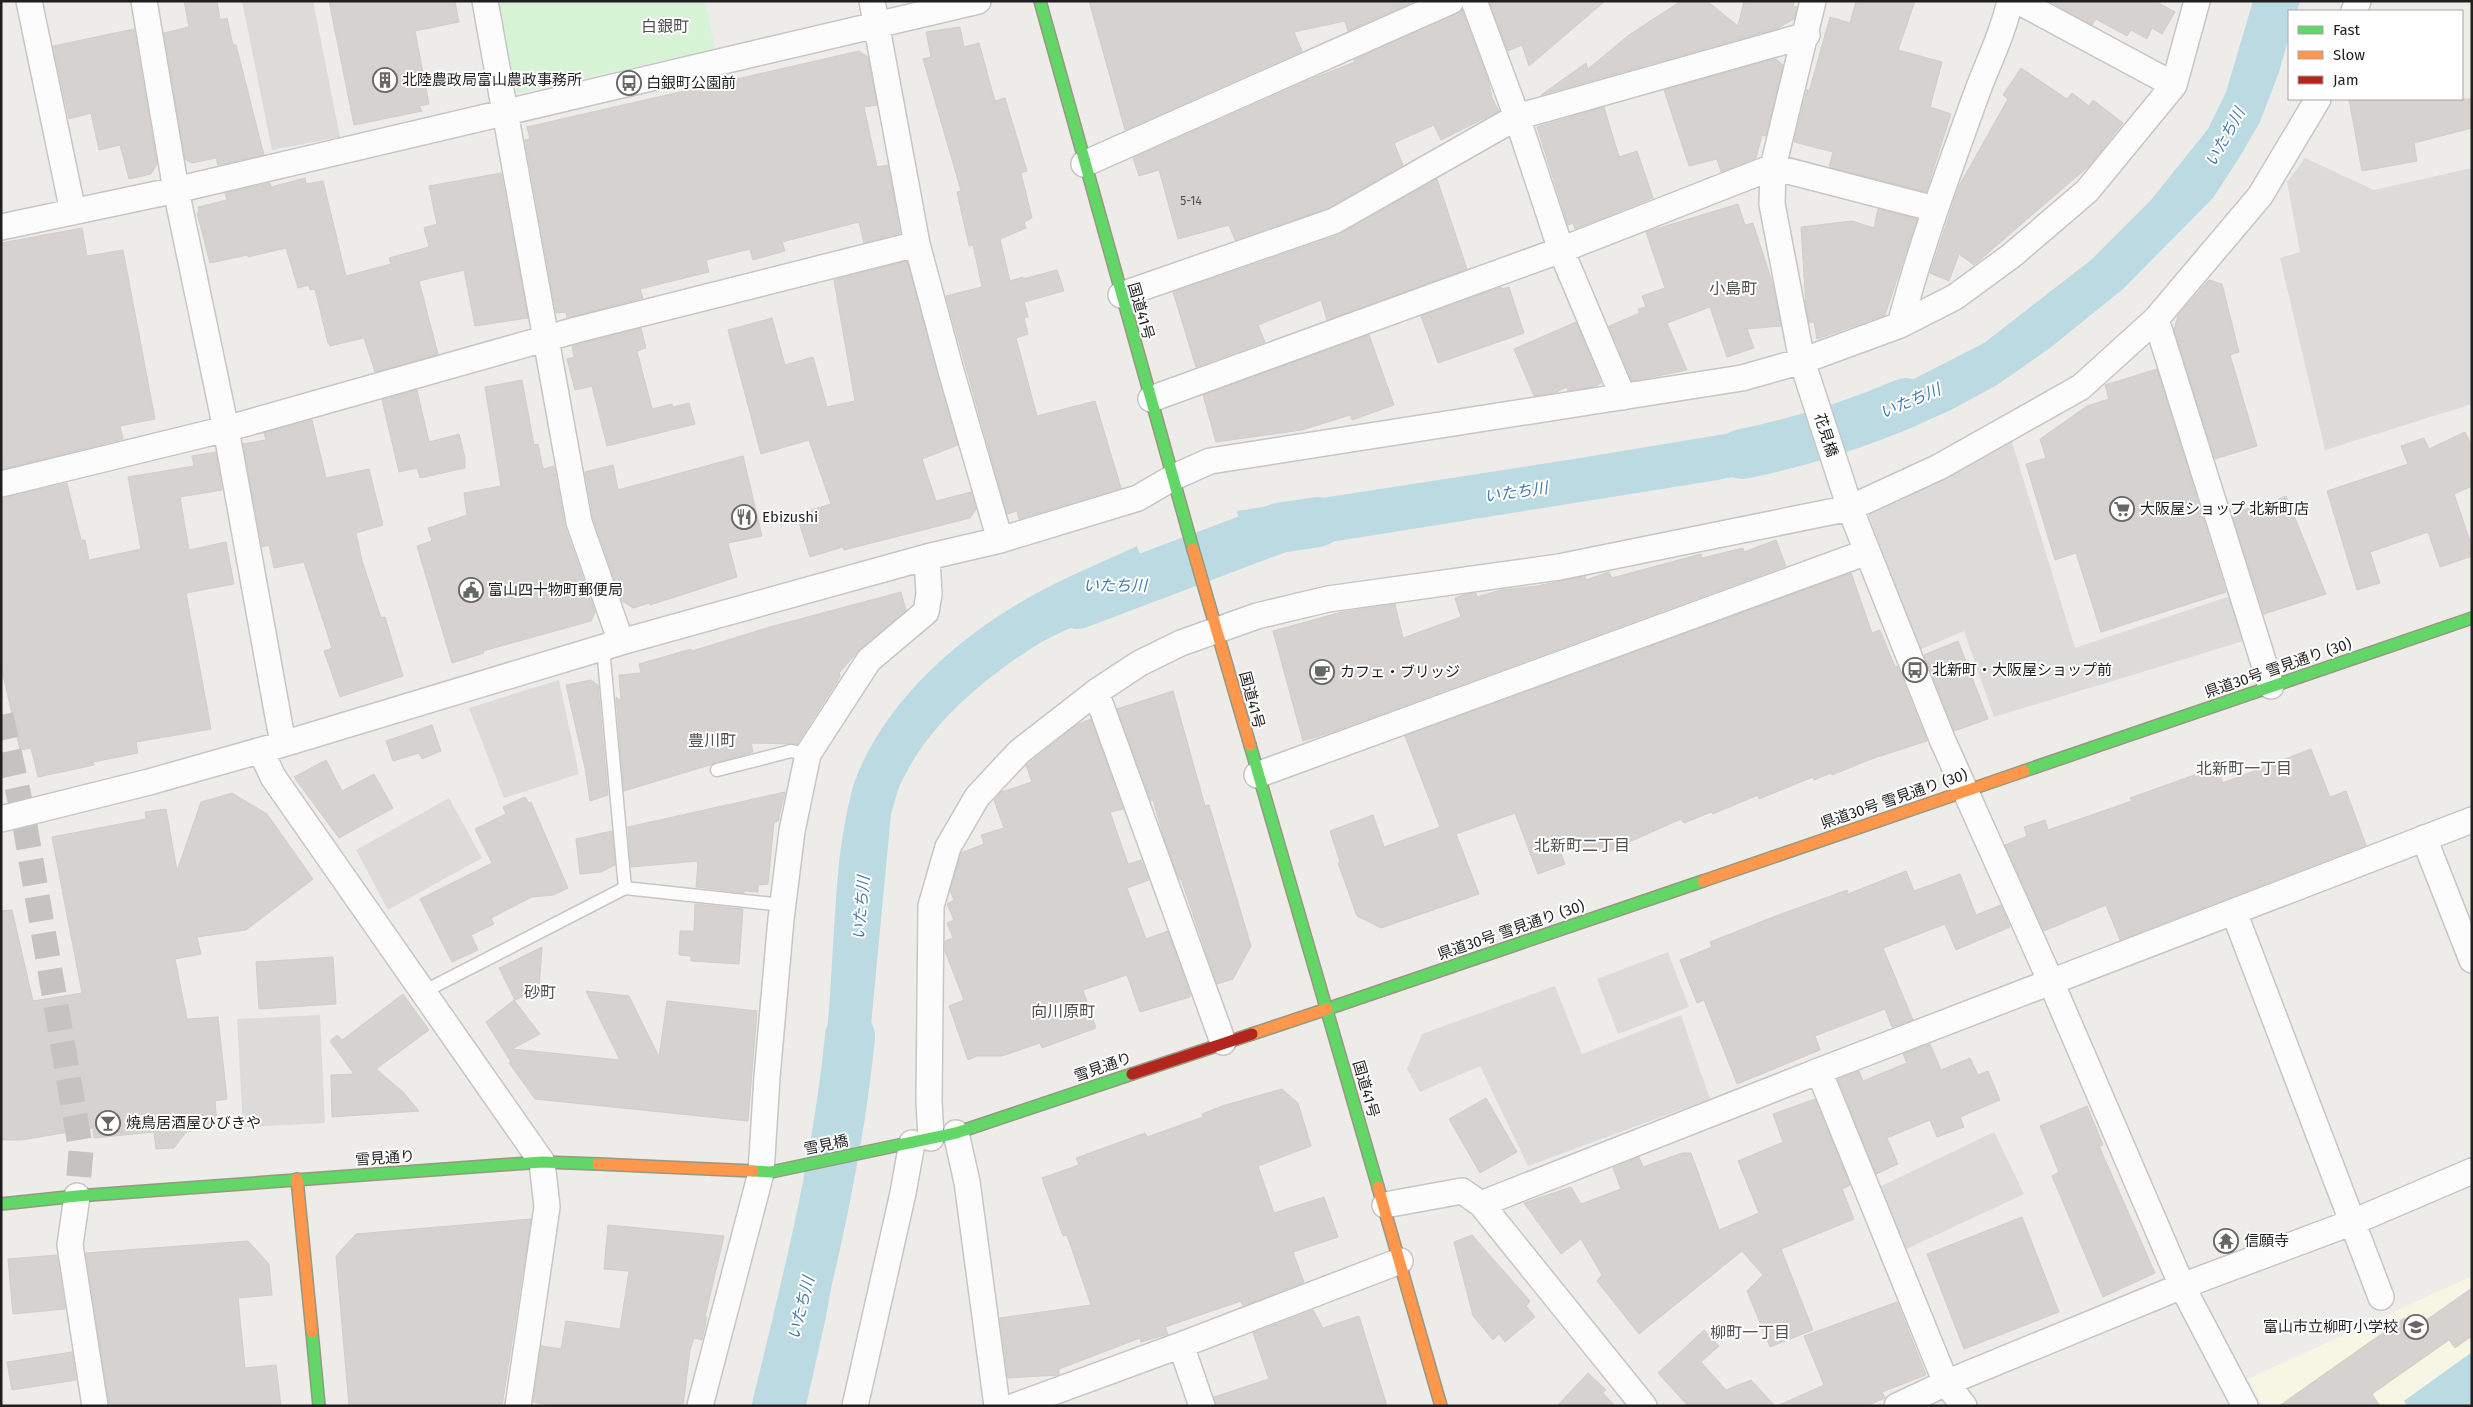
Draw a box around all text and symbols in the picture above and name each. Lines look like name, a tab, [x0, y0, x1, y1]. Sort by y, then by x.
legend	[2288, 10, 2463, 100]
district label: 白銀町	[641, 17, 689, 36]
text: Fast	[2333, 21, 2360, 39]
text: Slow	[2333, 46, 2365, 64]
building icon: 北陸農政局富山農政事務所	[372, 67, 398, 93]
bus stop icon: 白銀町公園前	[616, 70, 642, 96]
place label: 北陸農政局富山農政事務所	[402, 71, 582, 89]
text: Jam	[2333, 71, 2359, 89]
place label: 白銀町公園前	[646, 74, 736, 92]
water label: いたち川	[2201, 103, 2250, 170]
house number: 5-14	[1180, 194, 1202, 208]
district label: 小島町	[1709, 279, 1757, 298]
street label: 国道41号	[1124, 280, 1158, 342]
water label: いたち川	[1877, 379, 1945, 422]
street label: 花見橋	[1810, 411, 1842, 459]
water label: いたち川	[1483, 478, 1551, 506]
supermarket icon: 大阪屋ショップ 北新町店	[2109, 496, 2135, 522]
place label: 大阪屋ショップ 北新町店	[2140, 500, 2309, 518]
restaurant icon: Ebizushi	[731, 504, 757, 530]
place label: Ebizushi	[762, 508, 818, 526]
water label: いたち川	[1083, 576, 1149, 595]
public building icon: 富山四十物町郵便局	[458, 577, 484, 603]
place label: 富山四十物町郵便局	[488, 581, 623, 599]
street label: 県道30号 雪見通り (30)	[2202, 634, 2354, 702]
bus stop icon: 北新町・大阪屋ショップ前	[1902, 657, 1928, 683]
cafe icon: カフェ・ブリッジ	[1309, 659, 1335, 685]
place label: 北新町・大阪屋ショップ前	[1932, 661, 2112, 679]
place label: カフェ・ブリッジ	[1340, 663, 1460, 681]
street label: 国道41号	[1236, 669, 1268, 731]
district label: 豊川町	[688, 731, 736, 750]
district label: 北新町一丁目	[2196, 759, 2292, 778]
street label: 県道30号 雪見通り (30)	[1818, 765, 1970, 833]
district label: 北新町二丁目	[1534, 836, 1630, 855]
water label: いたち川	[849, 873, 873, 941]
street label: 県道30号 雪見通り (30)	[1435, 896, 1587, 964]
district label: 砂町	[524, 983, 556, 1002]
district label: 向川原町	[1031, 1002, 1095, 1021]
street label: 雪見通り	[1072, 1049, 1134, 1085]
street label: 国道41号	[1349, 1058, 1383, 1120]
bar icon: 焼鳥居酒屋ひびきや	[95, 1110, 121, 1136]
place label: 焼鳥居酒屋ひびきや	[126, 1114, 261, 1132]
street label: 雪見橋	[802, 1132, 850, 1158]
street label: 雪見通り	[354, 1147, 416, 1169]
temple icon: 信願寺	[2213, 1228, 2239, 1254]
place label: 信願寺	[2244, 1232, 2289, 1250]
water label: いたち川	[784, 1273, 818, 1341]
school or university icon: 富山市立柳町小学校	[2403, 1314, 2429, 1340]
place label: 富山市立柳町小学校	[2263, 1318, 2398, 1336]
district label: 柳町一丁目	[1710, 1323, 1790, 1342]

